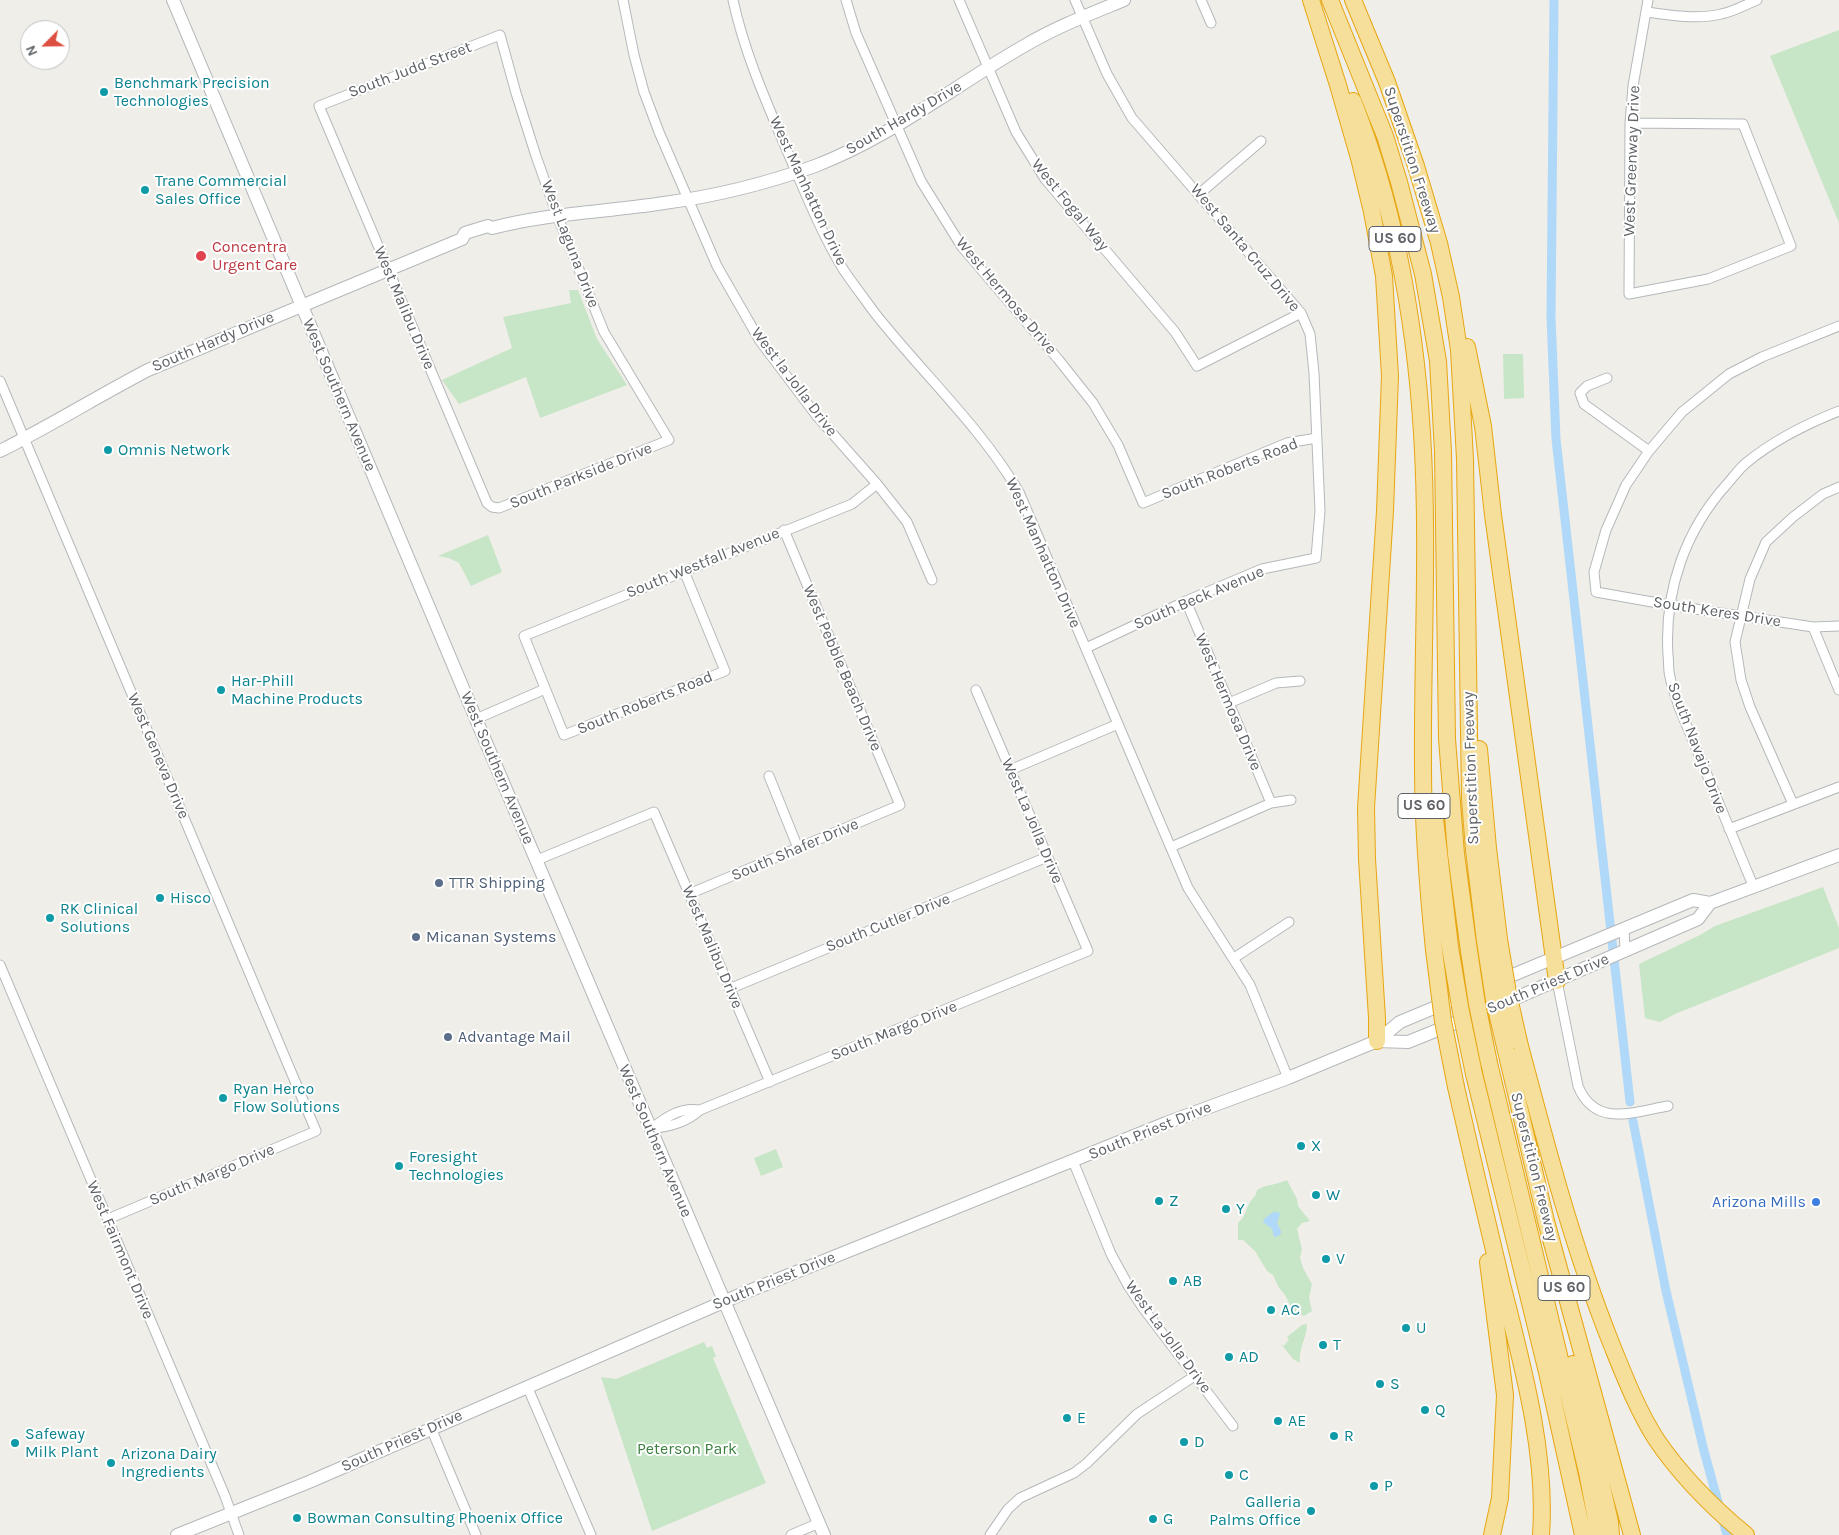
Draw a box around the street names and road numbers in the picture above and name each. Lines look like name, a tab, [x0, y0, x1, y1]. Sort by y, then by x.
street label: South Judd Street	[346, 38, 474, 102]
street label: South Hardy Drive	[842, 77, 966, 159]
street label: Superstition Freeway	[1379, 84, 1445, 236]
street label: West Greenway Drive	[1620, 85, 1644, 237]
street label: West Manhatton Drive	[765, 113, 851, 269]
street label: West Fogal Way	[1027, 155, 1113, 255]
street label: West Laguna Drive	[537, 178, 603, 310]
street label: West Santa Cruz Drive	[1186, 180, 1304, 316]
road number: US 60	[1369, 226, 1421, 252]
street label: West Hermosa Drive	[951, 234, 1061, 358]
street label: West Malibu Drive	[369, 243, 439, 373]
street label: South Hardy Drive	[149, 308, 277, 376]
street label: West Southern Avenue	[298, 316, 380, 474]
street label: West la Jolla Drive	[747, 324, 841, 440]
street label: South Roberts Road	[1159, 434, 1301, 504]
street label: South Parkside Drive	[507, 439, 655, 513]
street label: West Manhatton Drive	[1001, 475, 1085, 631]
street label: South Westfall Avenue	[624, 523, 782, 603]
street label: South Beck Avenue	[1131, 562, 1267, 634]
street label: West Pebble Beach Drive	[798, 582, 886, 754]
street label: South Keres Drive	[1652, 592, 1782, 632]
street label: West Hermosa Drive	[1190, 631, 1266, 773]
street label: South Roberts Road	[574, 667, 716, 739]
street label: South Navajo Drive	[1663, 680, 1731, 816]
street label: West Southern Avenue	[456, 689, 538, 847]
street label: West Geneva Drive	[123, 690, 193, 822]
street label: Superstition Freeway	[1459, 691, 1483, 845]
street label: West La Jolla Drive	[997, 755, 1067, 887]
road number: US 60	[1398, 794, 1450, 818]
street label: South Shafer Drive	[728, 815, 862, 885]
street label: West Malibu Drive	[677, 882, 747, 1012]
street label: South Cutler Drive	[823, 889, 953, 957]
street label: South Priest Drive	[1484, 950, 1612, 1018]
street label: South Margo Drive	[828, 997, 960, 1065]
street label: West Southern Avenue	[614, 1062, 696, 1220]
street label: Superstition Freeway	[1506, 1090, 1562, 1244]
street label: South Priest Drive	[1086, 1098, 1214, 1164]
street label: South Margo Drive	[146, 1140, 278, 1210]
street label: West Fairmont Drive	[82, 1178, 158, 1322]
street label: South Priest Drive	[710, 1248, 838, 1314]
road number: US 60	[1538, 1276, 1590, 1300]
street label: West La Jolla Drive	[1121, 1277, 1215, 1397]
street label: South Priest Drive	[338, 1406, 466, 1476]

